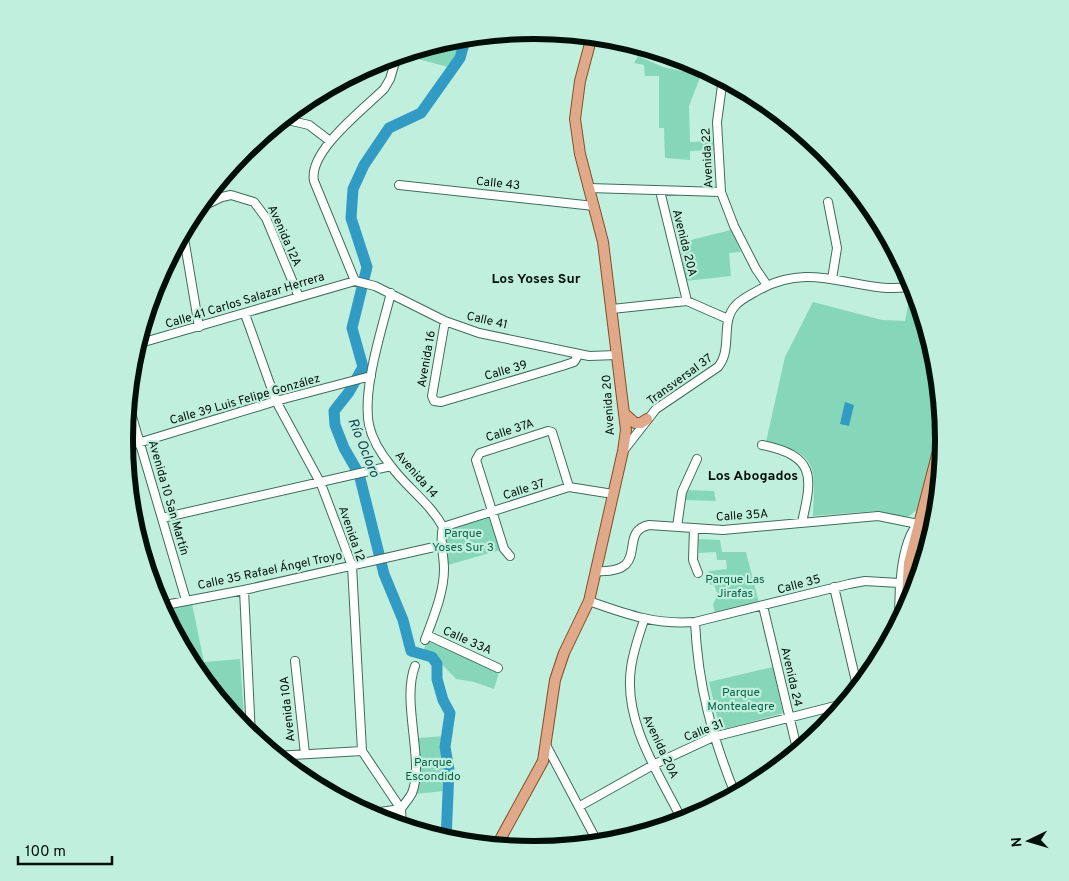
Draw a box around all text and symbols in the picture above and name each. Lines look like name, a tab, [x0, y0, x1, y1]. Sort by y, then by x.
street label: Avenida 22	[698, 127, 718, 189]
street label: Calle 43	[475, 174, 521, 194]
street label: Avenida 12A	[263, 203, 305, 269]
street label: Avenida 20A	[668, 208, 700, 278]
street label: Calle 41 Carlos Salazar Herrera	[163, 269, 327, 333]
district label: Los Yoses Sur	[491, 271, 581, 288]
street label: Calle 41	[465, 309, 509, 333]
street label: Avenida 16	[414, 329, 440, 389]
street label: Transversal 37	[644, 351, 716, 409]
street label: Calle 39	[483, 357, 529, 385]
street label: Calle 39 Luis Felipe González	[168, 371, 322, 429]
street label: Avenida 20	[599, 374, 619, 436]
water label: Río Ocloro	[343, 416, 383, 481]
street label: Calle 37A	[484, 416, 536, 446]
street label: Avenida 10 San Martín	[144, 439, 192, 557]
street label: Avenida 14	[391, 448, 441, 502]
district label: Los Abogados	[708, 468, 798, 485]
street label: Calle 37	[501, 476, 547, 504]
street label: Avenida 12	[334, 504, 368, 564]
street label: Calle 35A	[715, 506, 769, 526]
park label: Parque Yoses Sur 3	[432, 526, 494, 556]
street label: Calle 35 Rafael Ángel Troyo	[196, 548, 344, 594]
park label: Parque Las Jirafas	[705, 572, 765, 602]
street label: Calle 35	[776, 572, 822, 598]
street label: Calle 33A	[440, 623, 494, 659]
street label: Avenida 24	[776, 646, 806, 708]
street label: Avenida 10A	[277, 675, 299, 743]
park label: Parque Montealegre	[707, 685, 775, 715]
street label: Avenida 20A	[638, 712, 682, 782]
street label: Calle 31	[682, 716, 726, 746]
park label: Parque Escondido	[405, 755, 461, 785]
north arrow	[1004, 816, 1054, 866]
scale bar	[18, 834, 111, 866]
text: N	[1009, 836, 1026, 848]
text: 100 m	[25, 843, 66, 862]

